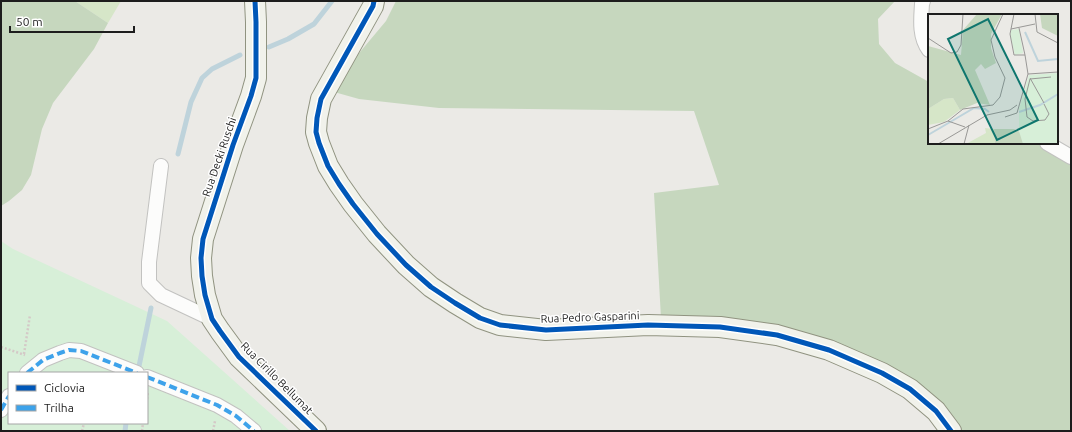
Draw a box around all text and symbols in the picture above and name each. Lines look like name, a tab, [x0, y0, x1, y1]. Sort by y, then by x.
scale bar	[10, 8, 134, 34]
inset map	[928, 14, 1058, 144]
text: 50 m	[16, 15, 43, 28]
street label: Rua Decki Ruschi	[200, 116, 238, 198]
street label: Rua Pedro Gasparini	[540, 309, 640, 325]
street label: Rua Cirillo Bellumat	[239, 340, 316, 417]
legend	[8, 372, 148, 424]
text: Ciclovia	[44, 381, 85, 394]
text: Trilha	[44, 401, 74, 414]

